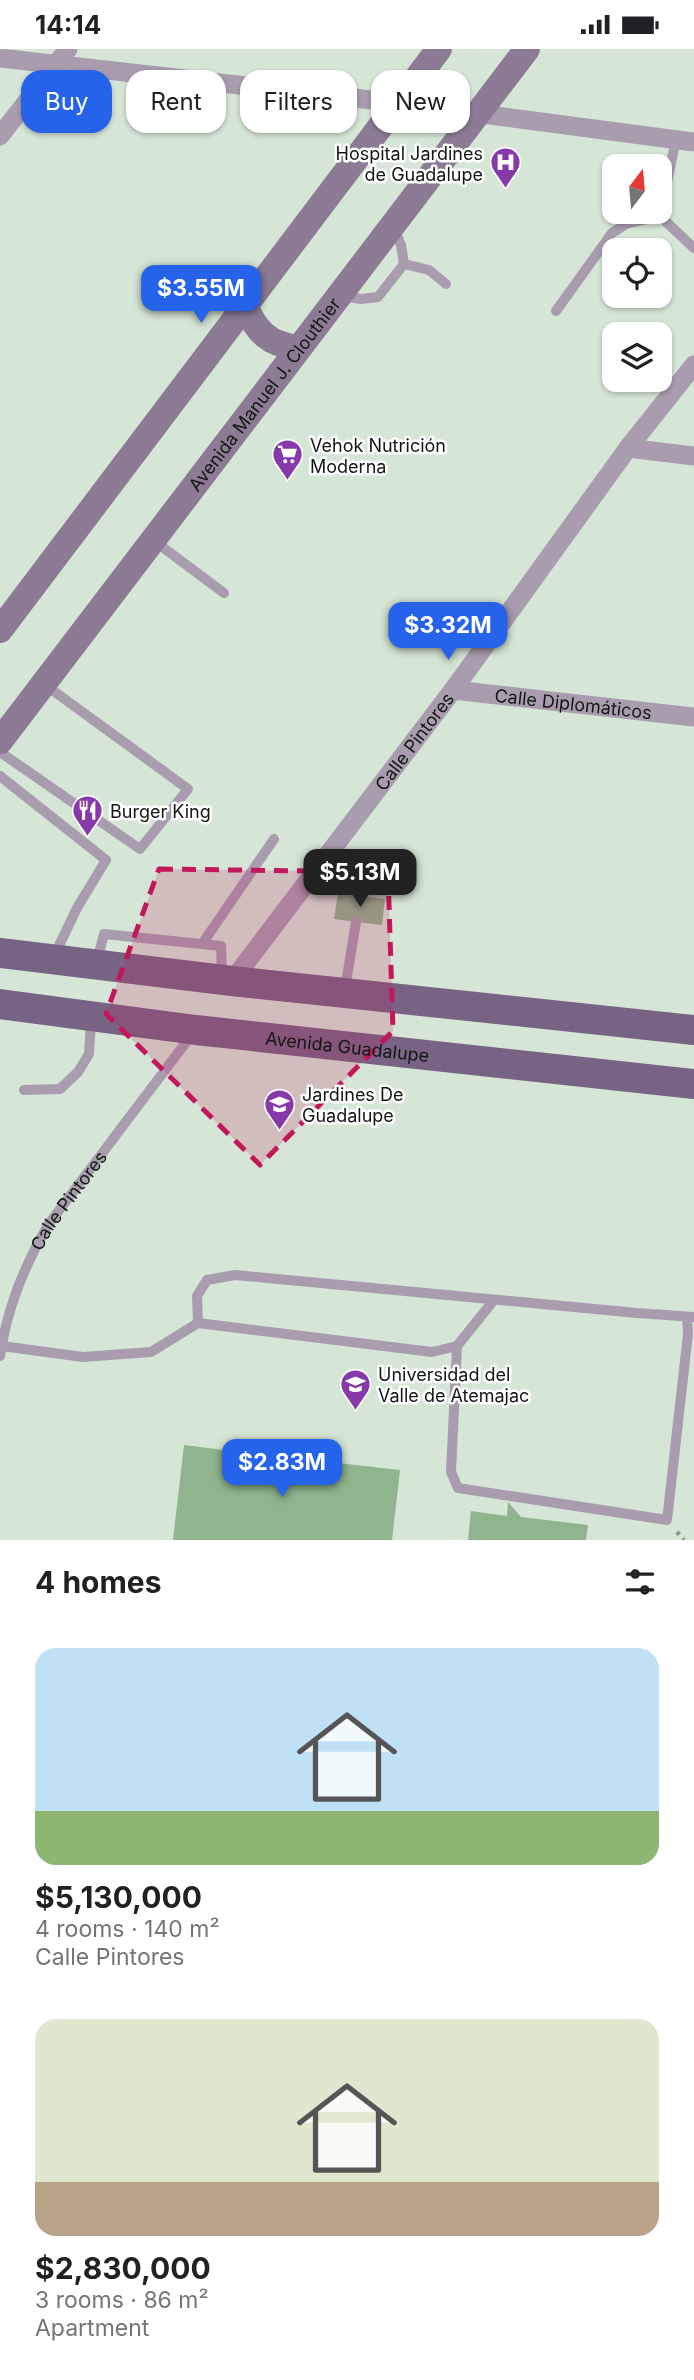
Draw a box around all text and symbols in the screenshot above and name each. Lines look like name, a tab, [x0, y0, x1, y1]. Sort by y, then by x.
text: 14:14	[35, 9, 101, 40]
chip: Buy	[21, 70, 112, 133]
chip: Rent	[126, 70, 226, 133]
chip: Filters	[240, 70, 357, 133]
chip: New	[371, 70, 470, 133]
place label: Hospital Jardines de Guadalupe	[336, 143, 483, 185]
hospital icon: Hospital Jardines de Guadalupe	[489, 146, 523, 190]
north arrow	[602, 154, 672, 224]
map controls	[602, 154, 672, 392]
button: locate	[602, 238, 672, 308]
pin: $3.55M	[144, 265, 258, 325]
text: $3.55M	[157, 274, 245, 302]
street label: Avenida Manuel J. Clouthier	[184, 293, 345, 495]
button: layers	[602, 322, 672, 392]
place label: Vehok Nutrición Moderna	[310, 435, 446, 477]
supermarket icon: Vehok Nutrición Moderna	[270, 438, 304, 482]
pin: $3.32M	[391, 603, 505, 662]
text: $3.32M	[404, 611, 492, 639]
street label: Calle Diplomáticos	[494, 684, 653, 723]
street label: Calle Pintores	[370, 688, 458, 794]
restaurant icon: Burger King	[70, 794, 104, 838]
place label: Burger King	[110, 801, 211, 822]
pin: $5.13M	[303, 849, 417, 909]
text: $5.13M	[319, 858, 401, 886]
street label: Avenida Guadalupe	[264, 1027, 430, 1066]
place label: Jardines De Guadalupe	[302, 1084, 403, 1126]
school or university icon: Jardines De Guadalupe	[262, 1087, 296, 1131]
street label: Calle Pintores	[26, 1147, 111, 1254]
place label: Universidad del Valle de Atemajac	[378, 1364, 529, 1406]
school or university icon: Universidad del Valle de Atemajac	[338, 1367, 372, 1411]
pin: $2.83M	[225, 1439, 339, 1499]
text: $2.83M	[238, 1448, 326, 1476]
icon: filters	[621, 1563, 659, 1601]
text: 4 homes	[35, 1564, 162, 1600]
icon: home	[284, 1694, 410, 1820]
text: $5,130,000	[35, 1879, 202, 1915]
text: 4 rooms · 140 m²	[35, 1915, 220, 1943]
text: Calle Pintores	[35, 1943, 185, 1971]
icon: home	[284, 2065, 410, 2191]
text: $2,830,000	[35, 2250, 211, 2286]
text: 3 rooms · 86 m²	[35, 2286, 209, 2314]
text: Apartment	[35, 2314, 149, 2342]

